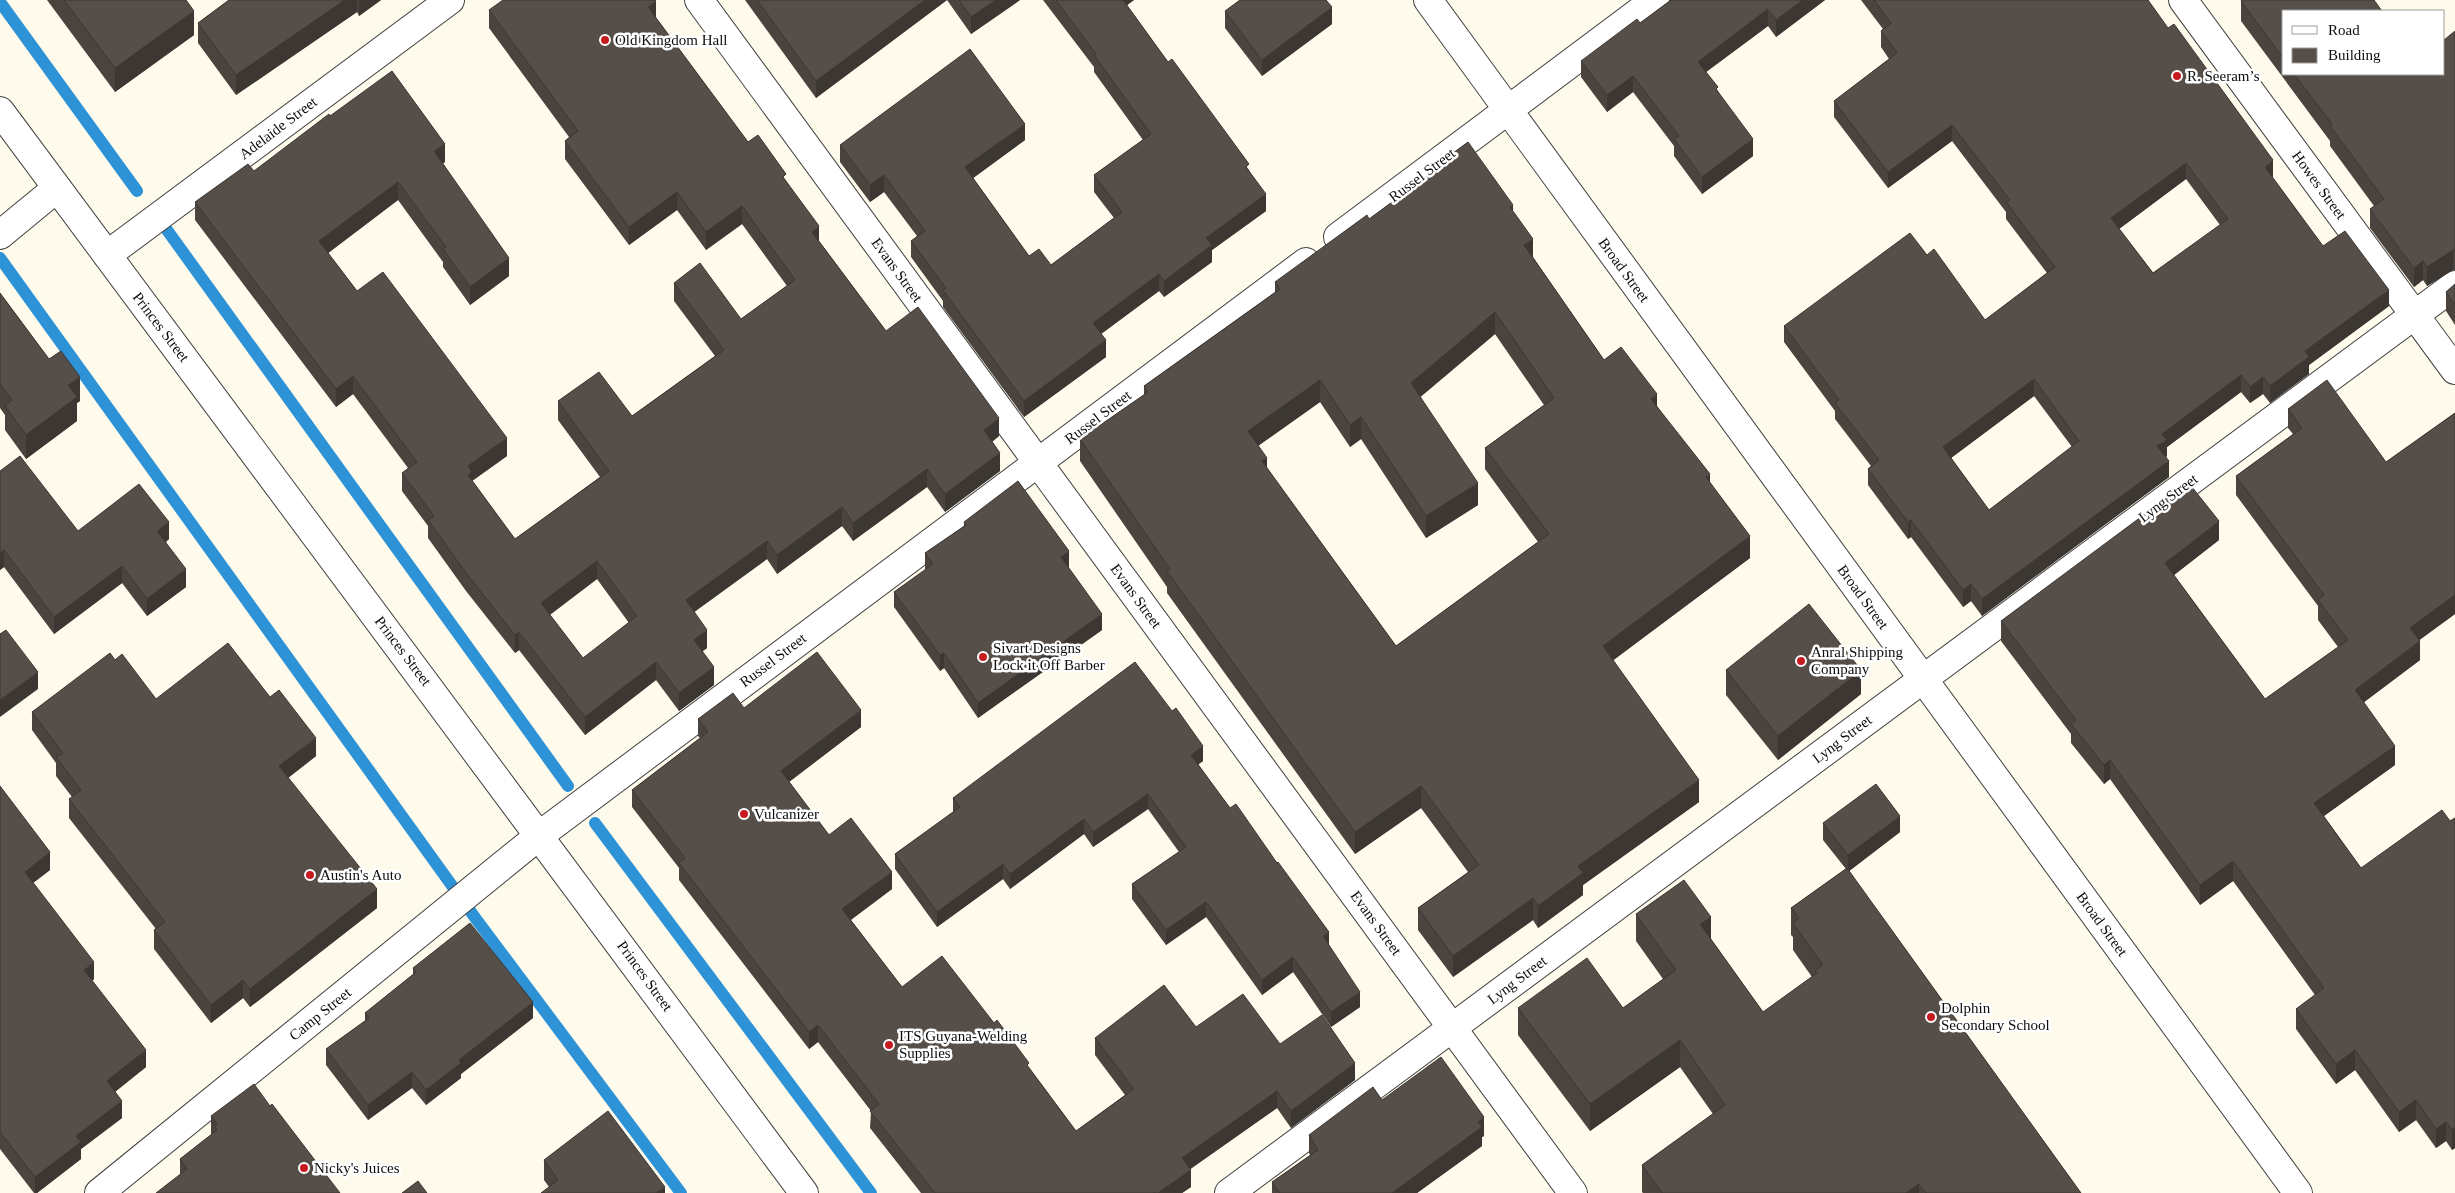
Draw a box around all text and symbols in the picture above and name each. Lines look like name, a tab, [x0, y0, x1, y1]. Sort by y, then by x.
legend	[2282, 10, 2445, 75]
text: Road	[2328, 22, 2360, 38]
place label: Old Kingdom Hall	[615, 32, 728, 48]
marker: Old Kingdom Hall	[599, 34, 611, 46]
text: Building	[2328, 47, 2381, 63]
place label: R. Seeram’s	[2187, 68, 2260, 84]
marker: R. Seeram’s	[2171, 70, 2183, 82]
street label: Adelaide Street	[236, 93, 321, 162]
street label: Russel Street	[1386, 144, 1459, 205]
street label: Howes Street	[2289, 148, 2350, 223]
street label: Evans Street	[868, 235, 926, 306]
street label: Broad Street	[1595, 235, 1653, 306]
street label: Princes Street	[130, 289, 193, 366]
street label: Russel Street	[1062, 386, 1135, 447]
street label: Lyng Street	[2135, 470, 2201, 525]
street label: Evans Street	[1107, 561, 1165, 632]
street label: Broad Street	[1834, 562, 1892, 633]
street label: Princes Street	[372, 613, 435, 690]
street label: Russel Street	[737, 629, 810, 690]
place label: Sivart Designs Lock it Off Barber	[993, 640, 1105, 673]
place label: Anral Shipping Company	[1811, 644, 1904, 677]
marker: Sivart Designs Lock it Off Barber	[977, 651, 989, 663]
marker: Anral Shipping Company	[1795, 655, 1807, 667]
street label: Lyng Street	[1809, 711, 1875, 766]
place label: Vulcanizer	[754, 806, 819, 822]
marker: Vulcanizer	[738, 808, 750, 820]
place label: Austin's Auto	[320, 867, 401, 883]
marker: Austin's Auto	[304, 869, 316, 881]
street label: Evans Street	[1347, 888, 1405, 959]
street label: Broad Street	[2073, 889, 2131, 960]
street label: Princes Street	[614, 938, 676, 1015]
street label: Lyng Street	[1484, 952, 1550, 1007]
street label: Camp Street	[286, 984, 355, 1044]
place label: Dolphin Secondary School	[1941, 1000, 2050, 1033]
marker: Dolphin Secondary School	[1925, 1011, 1937, 1023]
place label: ITS Guyana-Welding Supplies	[899, 1028, 1028, 1061]
marker: ITS Guyana-Welding Supplies	[883, 1039, 895, 1051]
place label: Nicky's Juices	[314, 1160, 400, 1176]
marker: Nicky's Juices	[298, 1162, 310, 1174]

